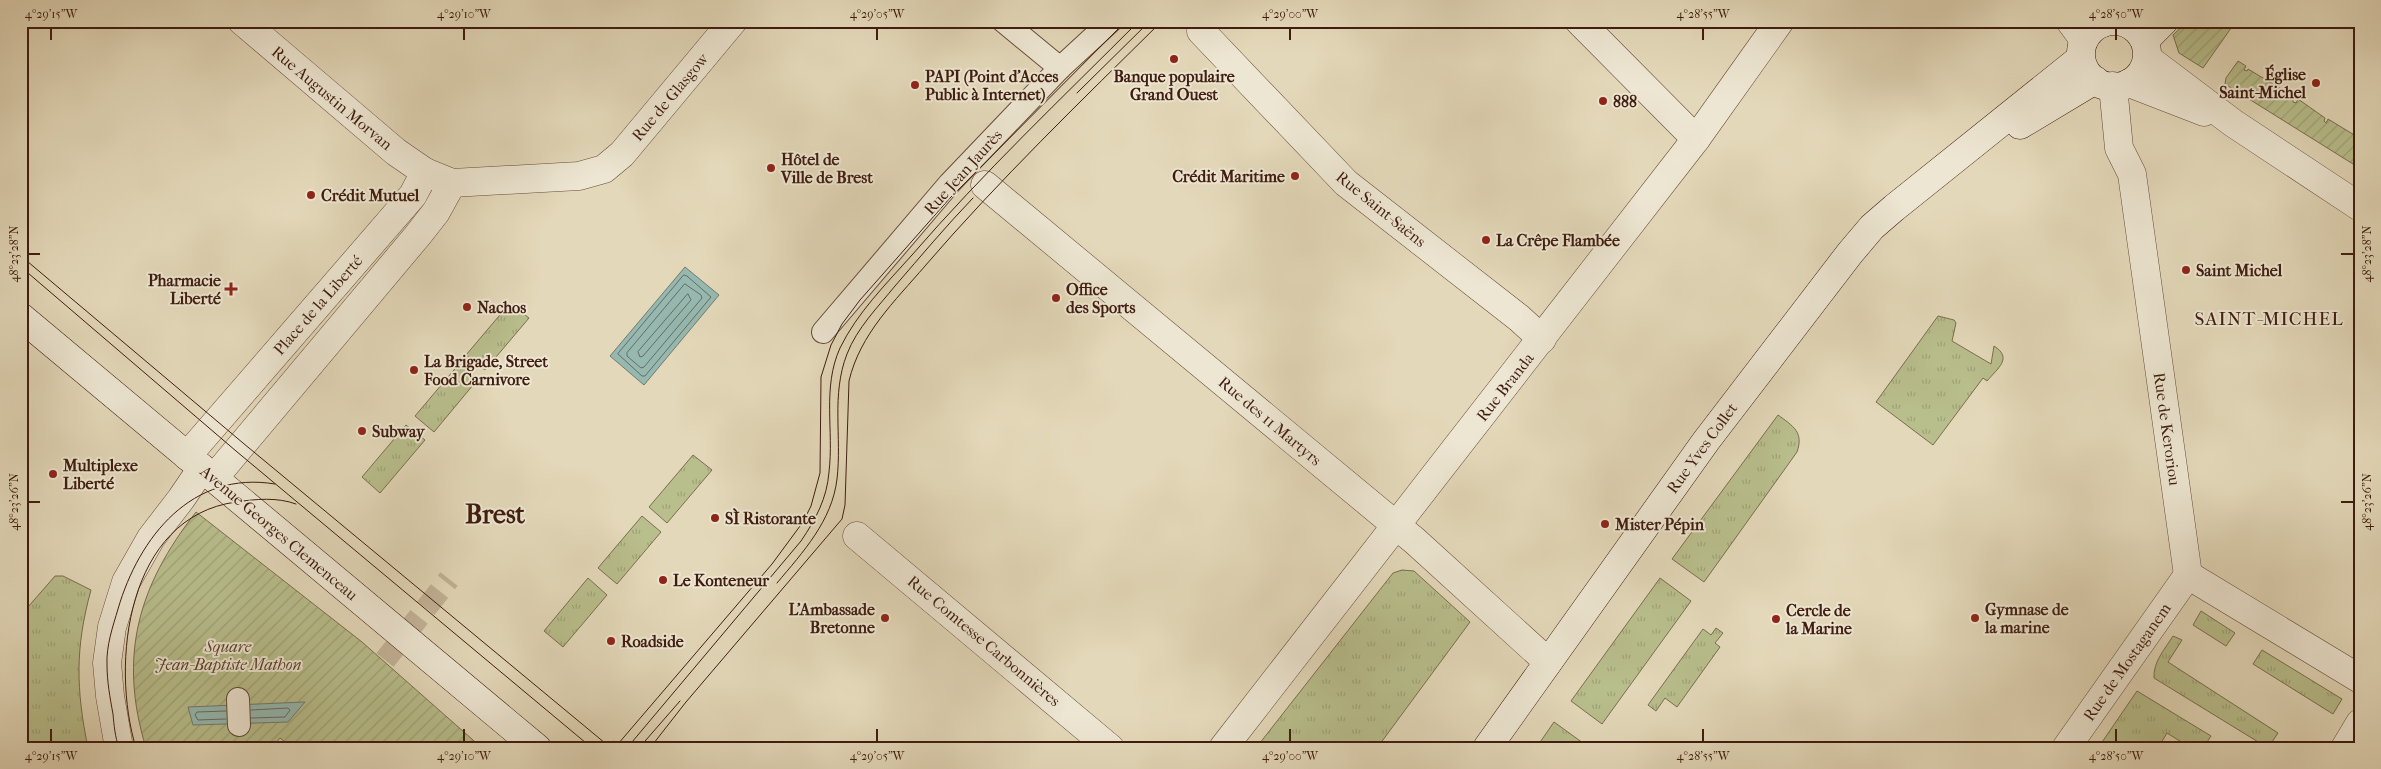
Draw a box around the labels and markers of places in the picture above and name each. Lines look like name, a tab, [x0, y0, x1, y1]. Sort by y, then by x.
marker: Banque populaire Grand Ouest	[1168, 53, 1180, 65]
place label: Église Saint-Michel	[2219, 64, 2307, 102]
place label: PAPI (Point d'Acces Public à Internet)	[925, 67, 1058, 104]
place label: Banque populaire Grand Ouest	[1113, 67, 1235, 104]
marker: Église Saint-Michel	[2310, 77, 2322, 89]
marker: PAPI (Point d'Acces Public à Internet)	[909, 79, 921, 91]
place label: 888	[1613, 92, 1637, 111]
marker: 888	[1597, 95, 1609, 107]
place label: Hôtel de Ville de Brest	[780, 150, 873, 187]
marker: Hôtel de Ville de Brest	[765, 162, 777, 174]
place label: Crédit Maritime	[1172, 167, 1285, 186]
marker: Crédit Maritime	[1289, 170, 1301, 182]
place label: Crédit Mutuel	[321, 186, 420, 205]
marker: Crédit Mutuel	[305, 189, 317, 201]
place label: La Crêpe Flambée	[1496, 231, 1620, 251]
marker: La Crêpe Flambée	[1480, 234, 1492, 246]
place label: Saint Michel	[2196, 261, 2283, 280]
marker: Saint Michel	[2180, 264, 2192, 276]
place label: Pharmacie Liberté	[148, 271, 221, 308]
place label: Office des Sports	[1066, 280, 1136, 318]
marker: Pharmacie Liberté	[225, 283, 237, 295]
marker: Office des Sports	[1050, 292, 1062, 304]
place label: Nachos	[477, 298, 526, 317]
marker: Nachos	[461, 301, 473, 313]
place label: La Brigade, Street Food Carnivore	[423, 352, 548, 389]
marker: La Brigade, Street Food Carnivore	[408, 364, 420, 376]
place label: Subway	[372, 422, 426, 442]
marker: Subway	[356, 425, 368, 437]
place label: Multiplexe Liberté	[62, 456, 138, 493]
marker: Multiplexe Liberté	[47, 468, 59, 480]
place label: SÌ Ristorante	[725, 508, 816, 528]
marker: SÌ Ristorante	[709, 512, 721, 524]
place label: Mister Pépin	[1614, 515, 1705, 535]
marker: Mister Pépin	[1599, 518, 1611, 530]
place label: Le Konteneur	[673, 571, 770, 590]
marker: Le Konteneur	[657, 574, 669, 586]
place label: L'Ambassade Bretonne	[788, 600, 875, 637]
place label: Gymnase de la marine	[1984, 600, 2069, 637]
place label: Cercle de la Marine	[1785, 601, 1852, 638]
marker: L'Ambassade Bretonne	[879, 612, 891, 624]
marker: Gymnase de la marine	[1969, 612, 1981, 624]
marker: Cercle de la Marine	[1770, 613, 1782, 625]
place label: Roadside	[621, 632, 684, 651]
marker: Roadside	[605, 635, 617, 647]

